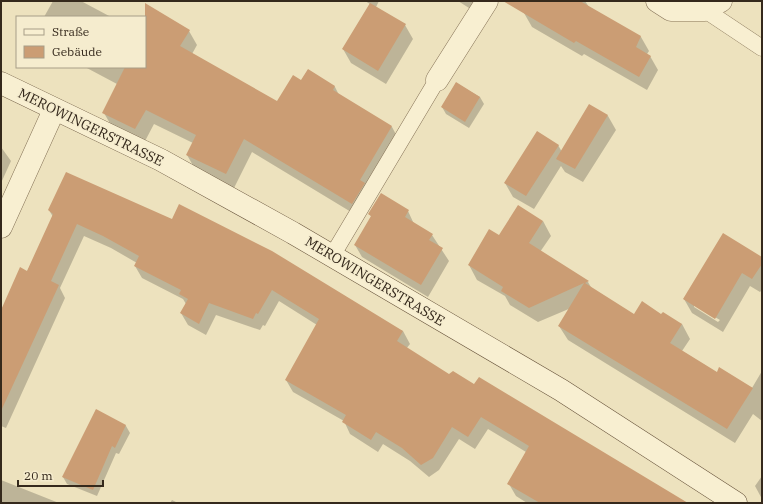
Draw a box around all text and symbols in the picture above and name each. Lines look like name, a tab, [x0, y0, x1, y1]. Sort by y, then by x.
legend	[16, 16, 146, 68]
text: Straße	[52, 24, 89, 39]
text: Gebäude	[52, 44, 102, 59]
street label: MEROWINGERSTRASSE	[15, 84, 167, 170]
street label: MEROWINGERSTRASSE	[302, 232, 448, 330]
scale bar	[18, 462, 103, 488]
text: 20 m	[24, 468, 53, 483]

